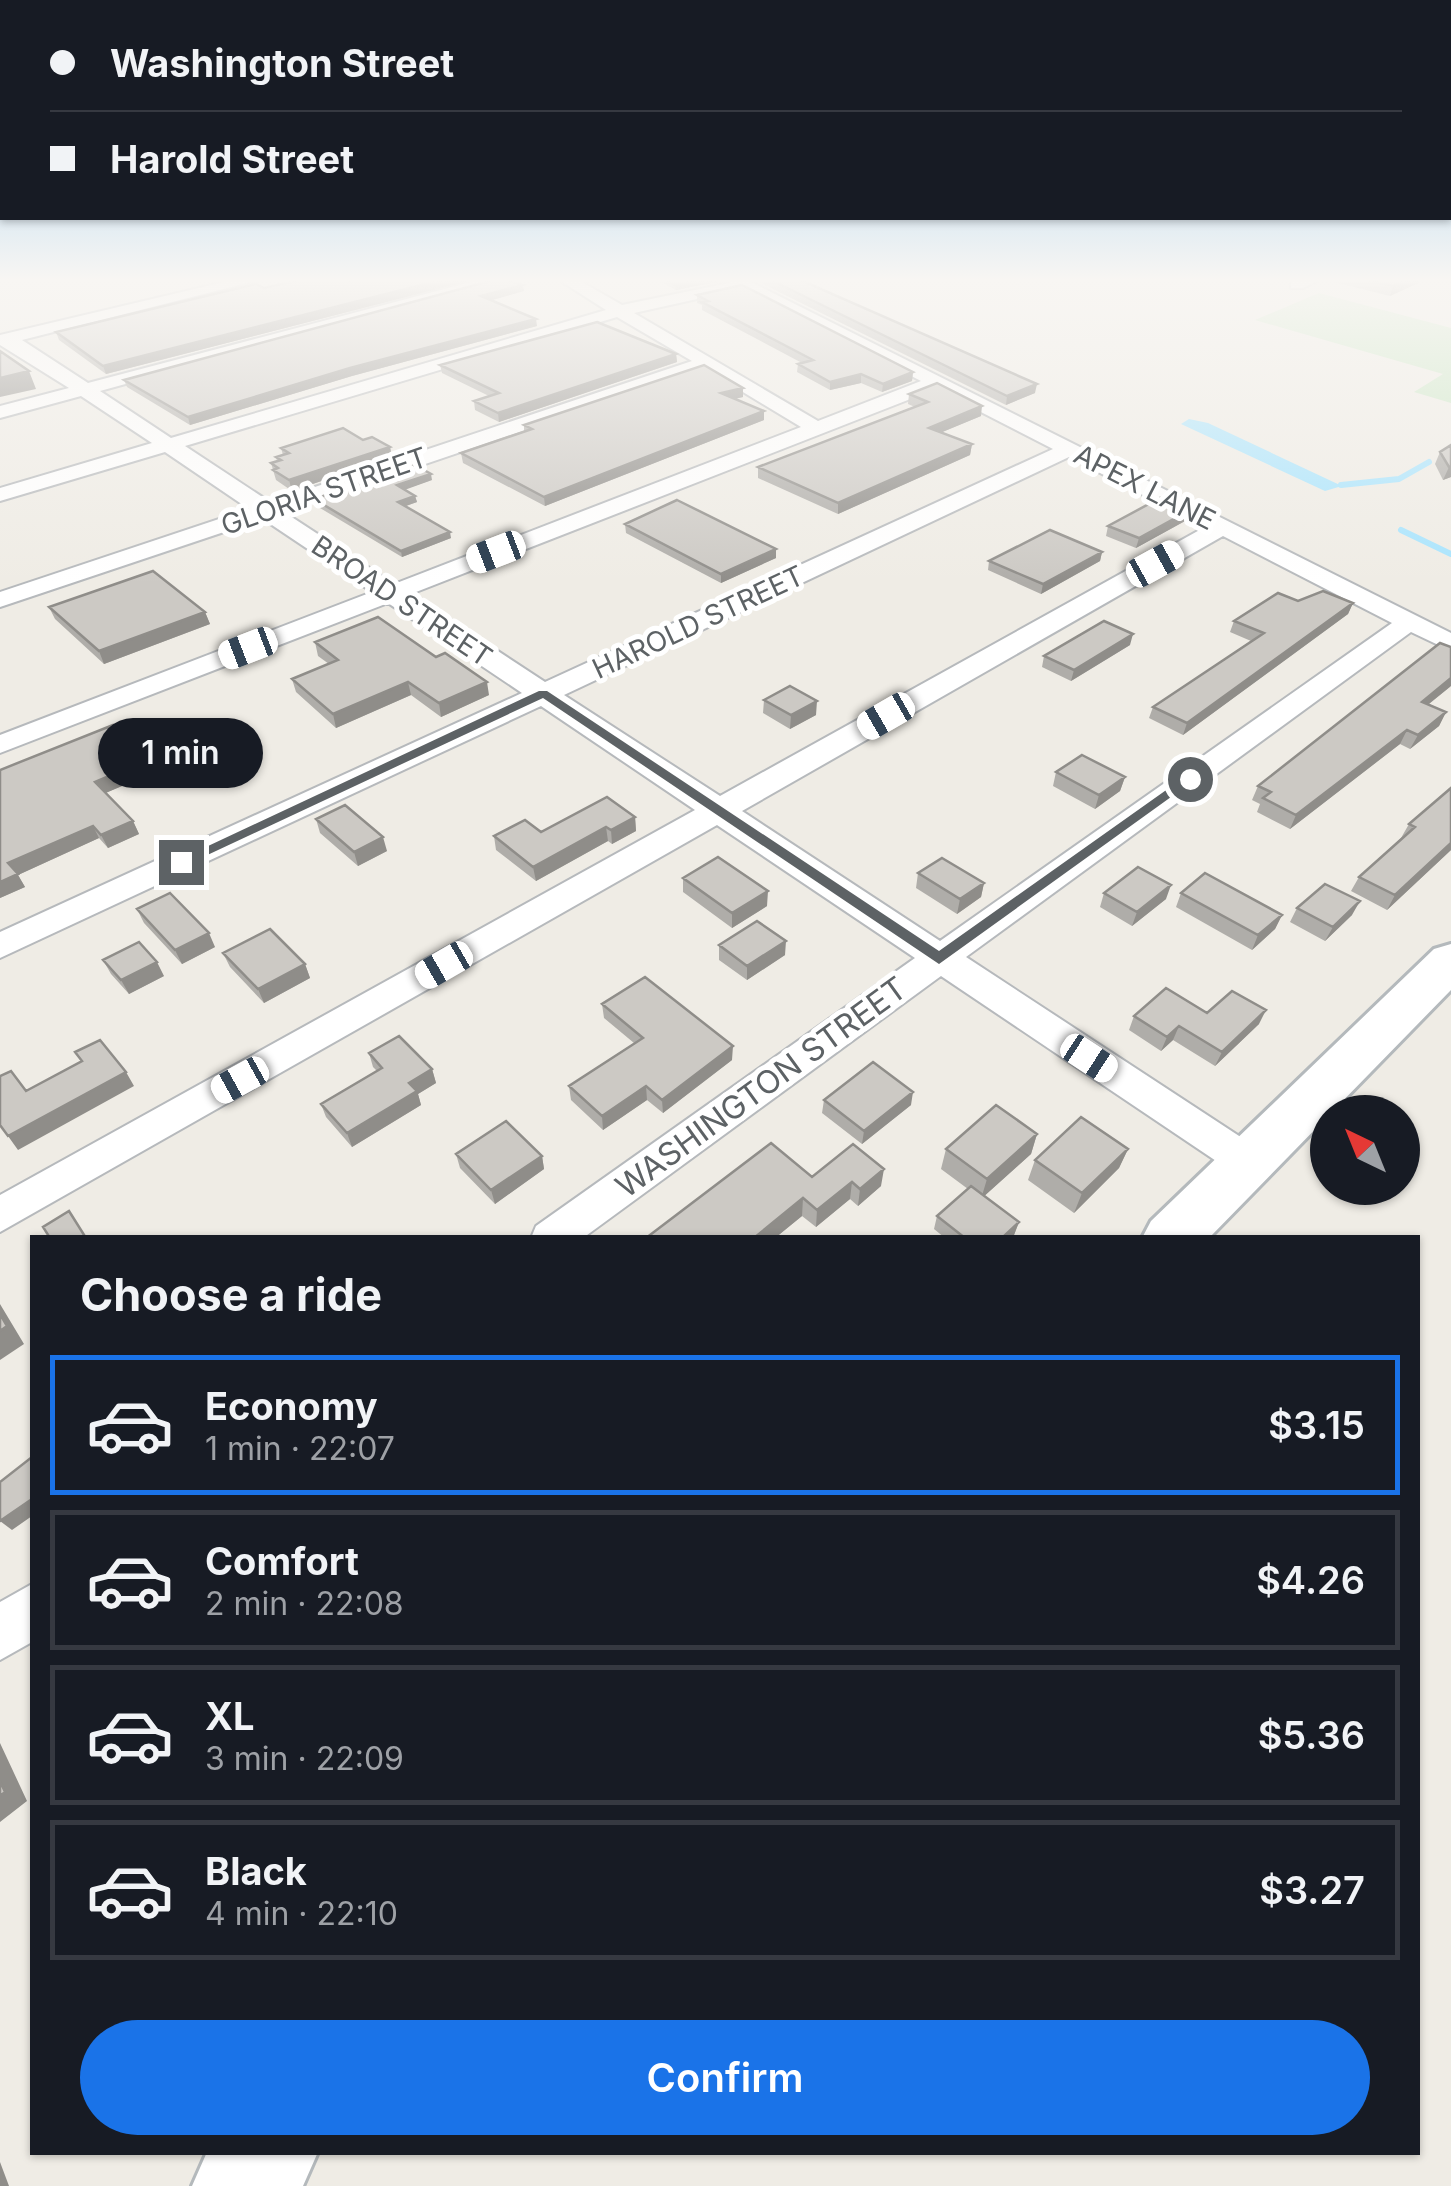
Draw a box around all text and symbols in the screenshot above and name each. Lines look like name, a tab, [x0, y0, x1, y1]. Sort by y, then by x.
text: Washington Street	[110, 40, 454, 86]
text: Harold Street	[110, 136, 354, 182]
street label: APEX LANE	[1069, 437, 1221, 537]
street label: GLORIA STREET	[216, 440, 432, 542]
car	[463, 527, 529, 577]
street label: BROAD STREET	[305, 528, 499, 674]
car	[1121, 536, 1189, 592]
street label: HAROLD STREET	[587, 558, 809, 686]
car	[215, 623, 281, 673]
car	[853, 688, 919, 744]
callout: 1 min	[99, 717, 264, 787]
text: 1 min	[141, 733, 220, 772]
route start	[1168, 757, 1213, 802]
route end	[159, 840, 204, 885]
car	[411, 937, 477, 993]
street label: WASHINGTON STREET	[608, 968, 914, 1206]
car	[1056, 1029, 1122, 1087]
car	[206, 1052, 274, 1108]
north arrow	[1310, 1095, 1420, 1205]
map controls	[1310, 1095, 1420, 1205]
text: Choose a ride	[80, 1267, 382, 1322]
icon: car	[85, 1380, 175, 1470]
text: Economy	[205, 1383, 378, 1429]
text: $3.15	[1268, 1402, 1365, 1448]
text: 1 min · 22:07	[205, 1429, 395, 1468]
icon: car	[85, 1535, 175, 1625]
text: Comfort	[205, 1538, 359, 1584]
text: $4.26	[1256, 1557, 1365, 1603]
text: 2 min · 22:08	[205, 1584, 404, 1623]
icon: car	[85, 1690, 175, 1780]
text: XL	[205, 1693, 255, 1739]
text: $5.36	[1258, 1712, 1365, 1758]
text: 3 min · 22:09	[205, 1739, 404, 1778]
icon: car	[85, 1845, 175, 1935]
text: Black	[205, 1848, 307, 1894]
text: $3.27	[1259, 1867, 1365, 1913]
text: 4 min · 22:10	[205, 1894, 398, 1933]
button: Confirm	[80, 2020, 1370, 2135]

